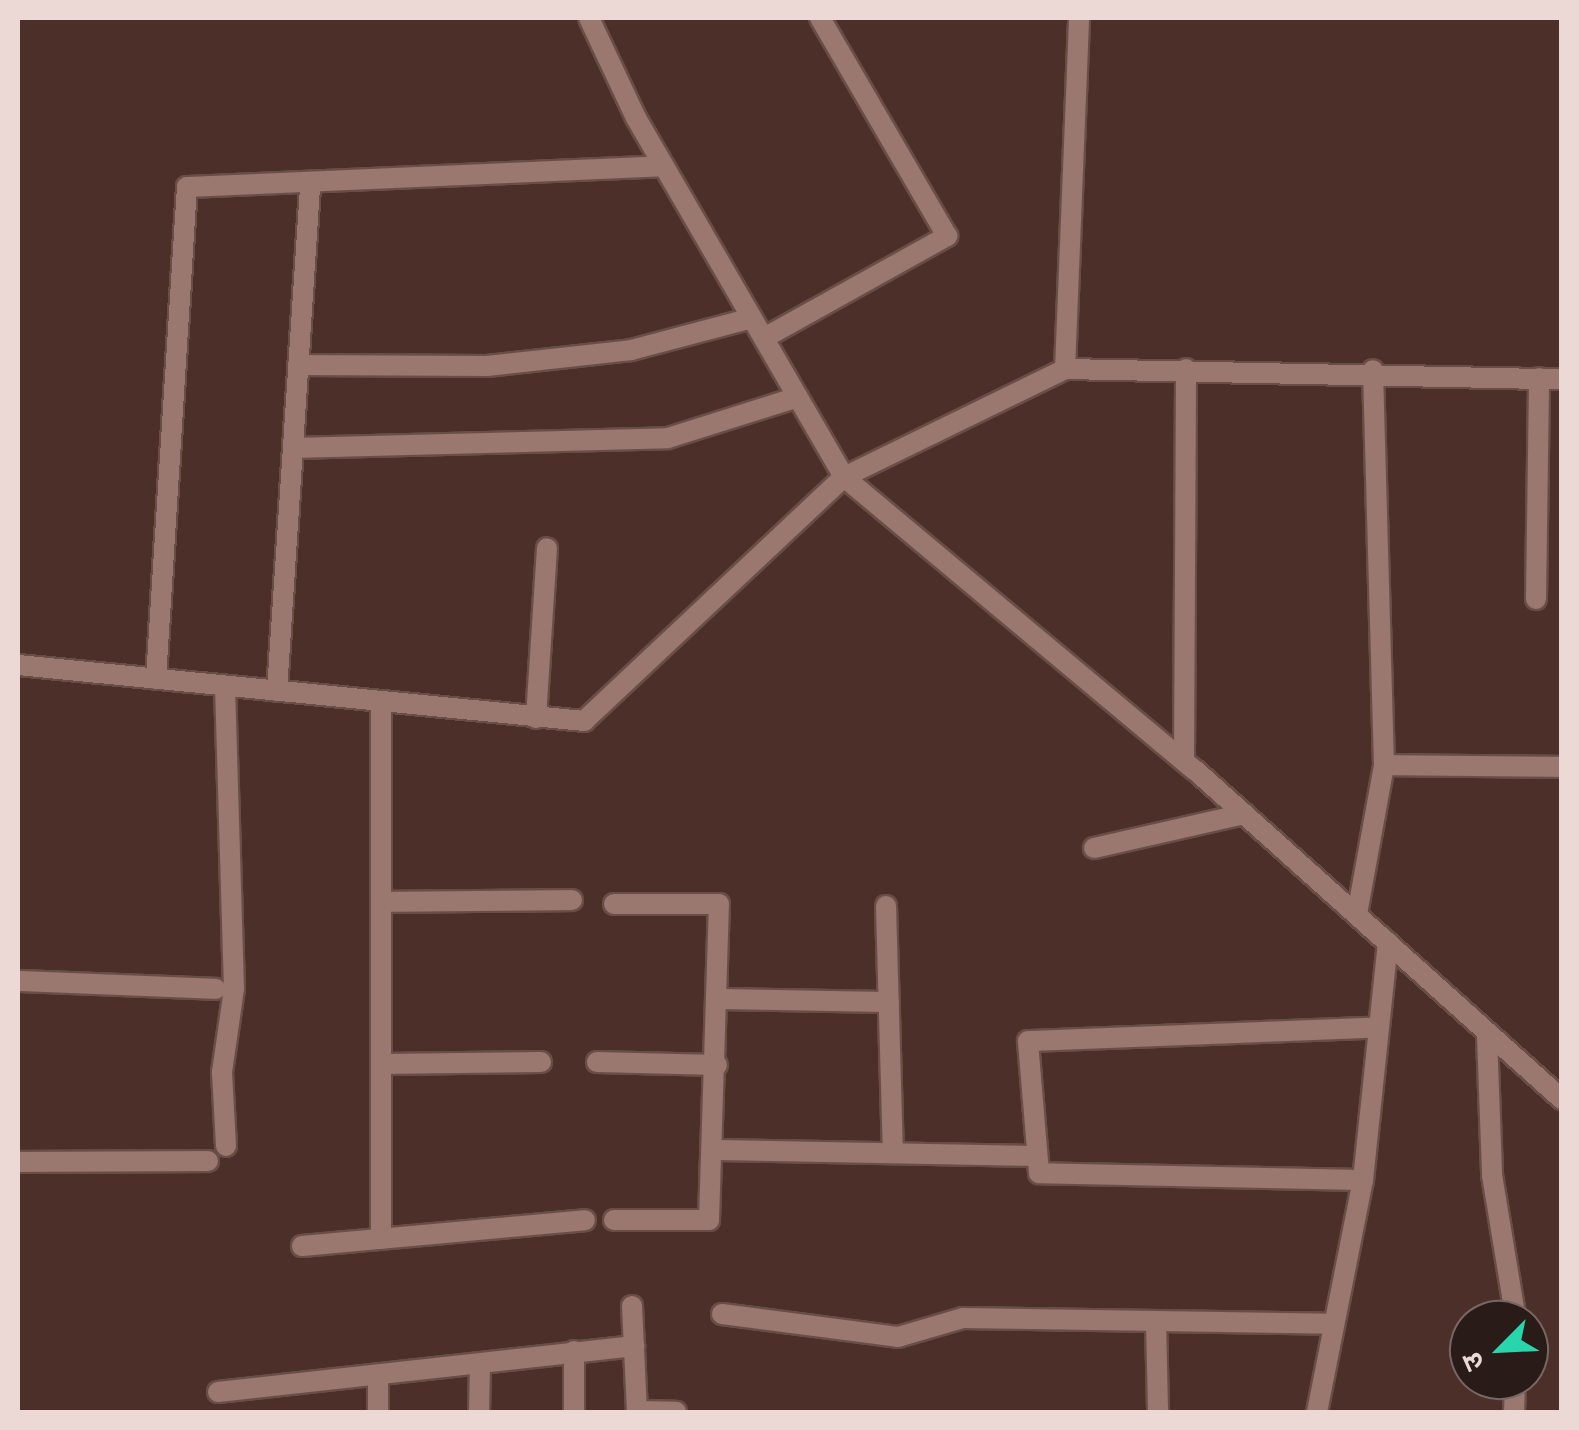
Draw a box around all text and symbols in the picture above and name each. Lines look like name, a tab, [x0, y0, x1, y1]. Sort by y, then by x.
north arrow	[1449, 1300, 1549, 1400]
text: उ	[1455, 1347, 1491, 1376]

